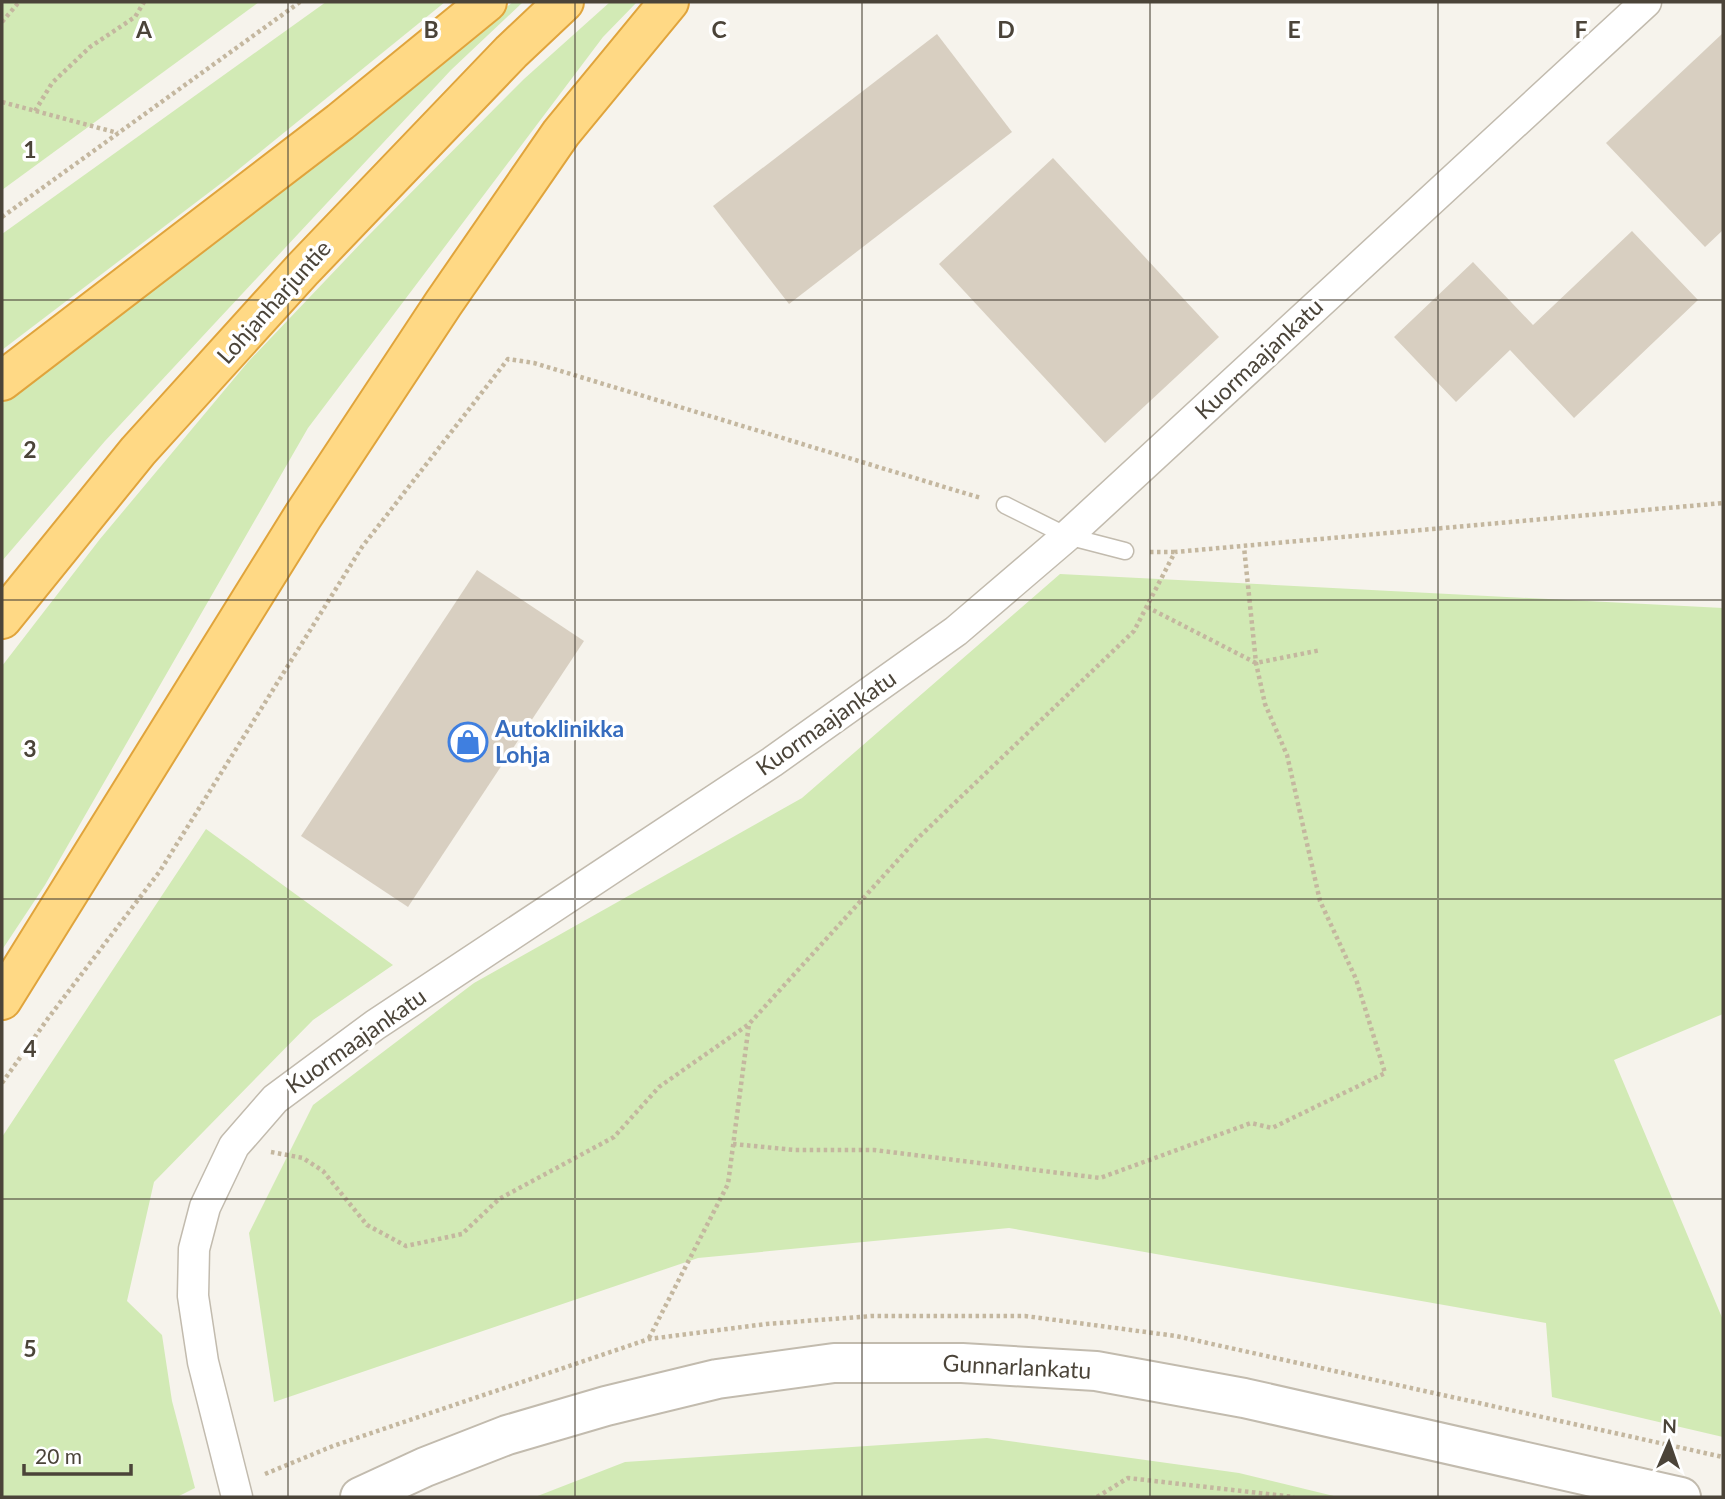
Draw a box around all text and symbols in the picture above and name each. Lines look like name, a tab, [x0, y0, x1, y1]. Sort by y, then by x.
text: A	[135, 15, 153, 43]
text: B	[423, 15, 439, 43]
text: C	[711, 15, 727, 43]
text: D	[997, 15, 1015, 43]
text: E	[1287, 15, 1301, 43]
text: F	[1574, 15, 1588, 43]
text: 1	[23, 135, 37, 163]
street label: Lohjanharjuntie	[210, 234, 336, 369]
street label: Kuormaajankatu	[1189, 292, 1328, 425]
text: 2	[23, 435, 37, 463]
street label: Kuormaajankatu	[750, 664, 901, 781]
place label: Autoklinikka Lohja	[494, 714, 624, 768]
shop icon: Autoklinikka Lohja	[447, 721, 489, 763]
text: 3	[23, 734, 37, 762]
street label: Kuormaajankatu	[280, 982, 431, 1099]
text: 4	[23, 1034, 37, 1062]
text: 5	[23, 1334, 37, 1362]
street label: Gunnarlankatu	[942, 1348, 1092, 1384]
north arrow	[1634, 1408, 1704, 1478]
text: N	[1662, 1414, 1677, 1437]
scale bar	[24, 1432, 131, 1476]
text: 20 m	[35, 1443, 82, 1468]

